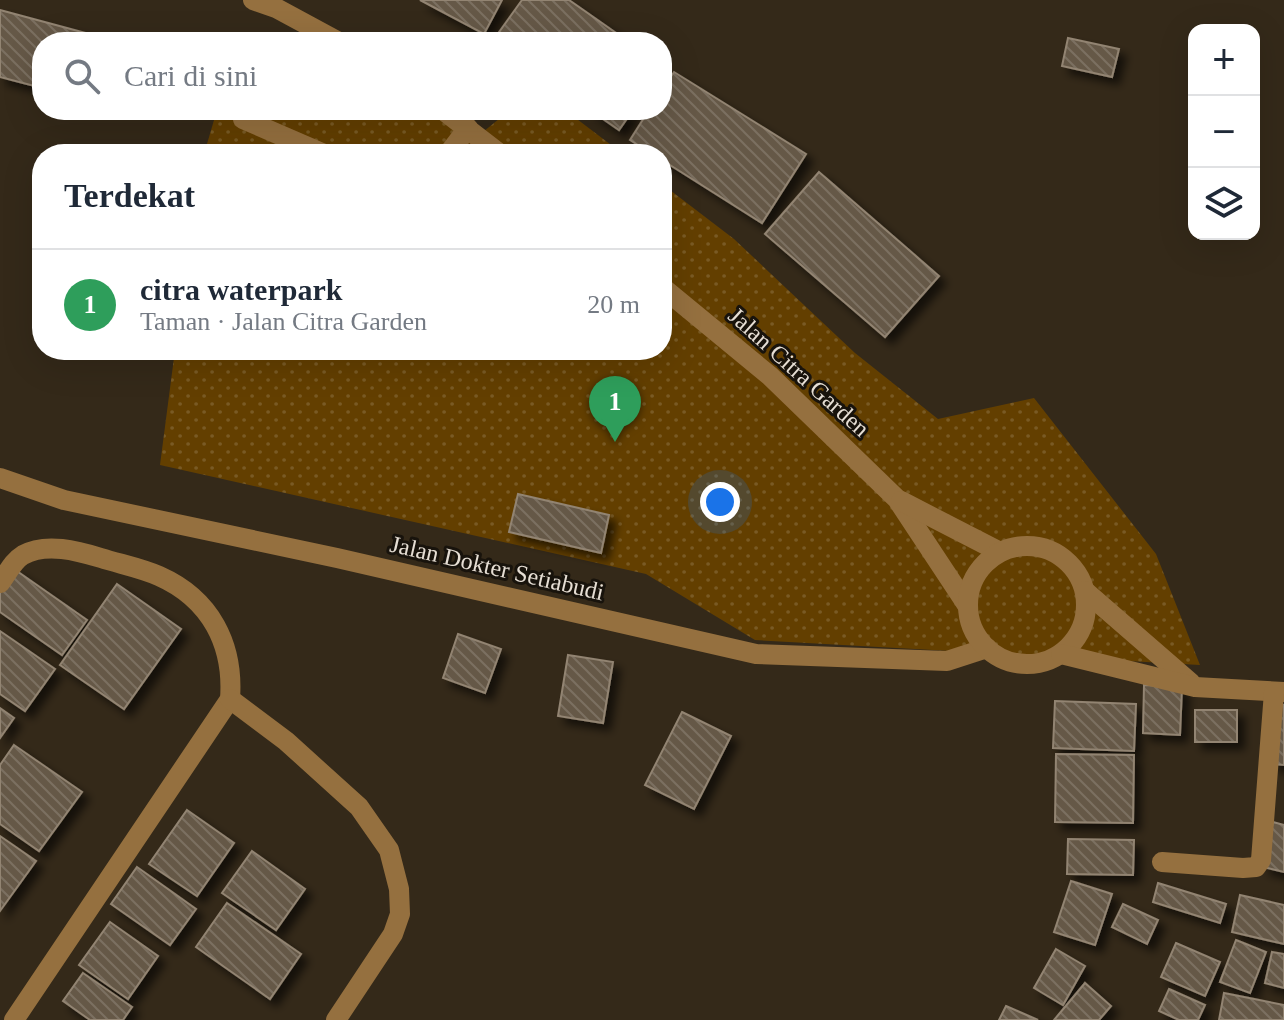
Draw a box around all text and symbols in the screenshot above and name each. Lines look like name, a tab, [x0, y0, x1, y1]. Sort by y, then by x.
map controls	[1188, 24, 1260, 240]
button: +	[1188, 24, 1260, 96]
search box	[32, 32, 672, 120]
icon: search	[60, 54, 104, 98]
text: Cari di sini	[124, 59, 257, 92]
button: −	[1188, 96, 1260, 168]
button: layers	[1188, 168, 1260, 240]
text: Terdekat	[64, 177, 195, 214]
text: citra waterpark	[140, 273, 342, 306]
text: 1	[84, 290, 97, 319]
text: 20 m	[587, 290, 640, 319]
street label: Jalan Citra Garden	[723, 302, 875, 442]
text: Taman · Jalan Citra Garden	[140, 307, 427, 336]
pin: 1	[589, 376, 641, 442]
your location	[700, 482, 740, 522]
street label: Jalan Dokter Setiabudi	[388, 531, 607, 605]

